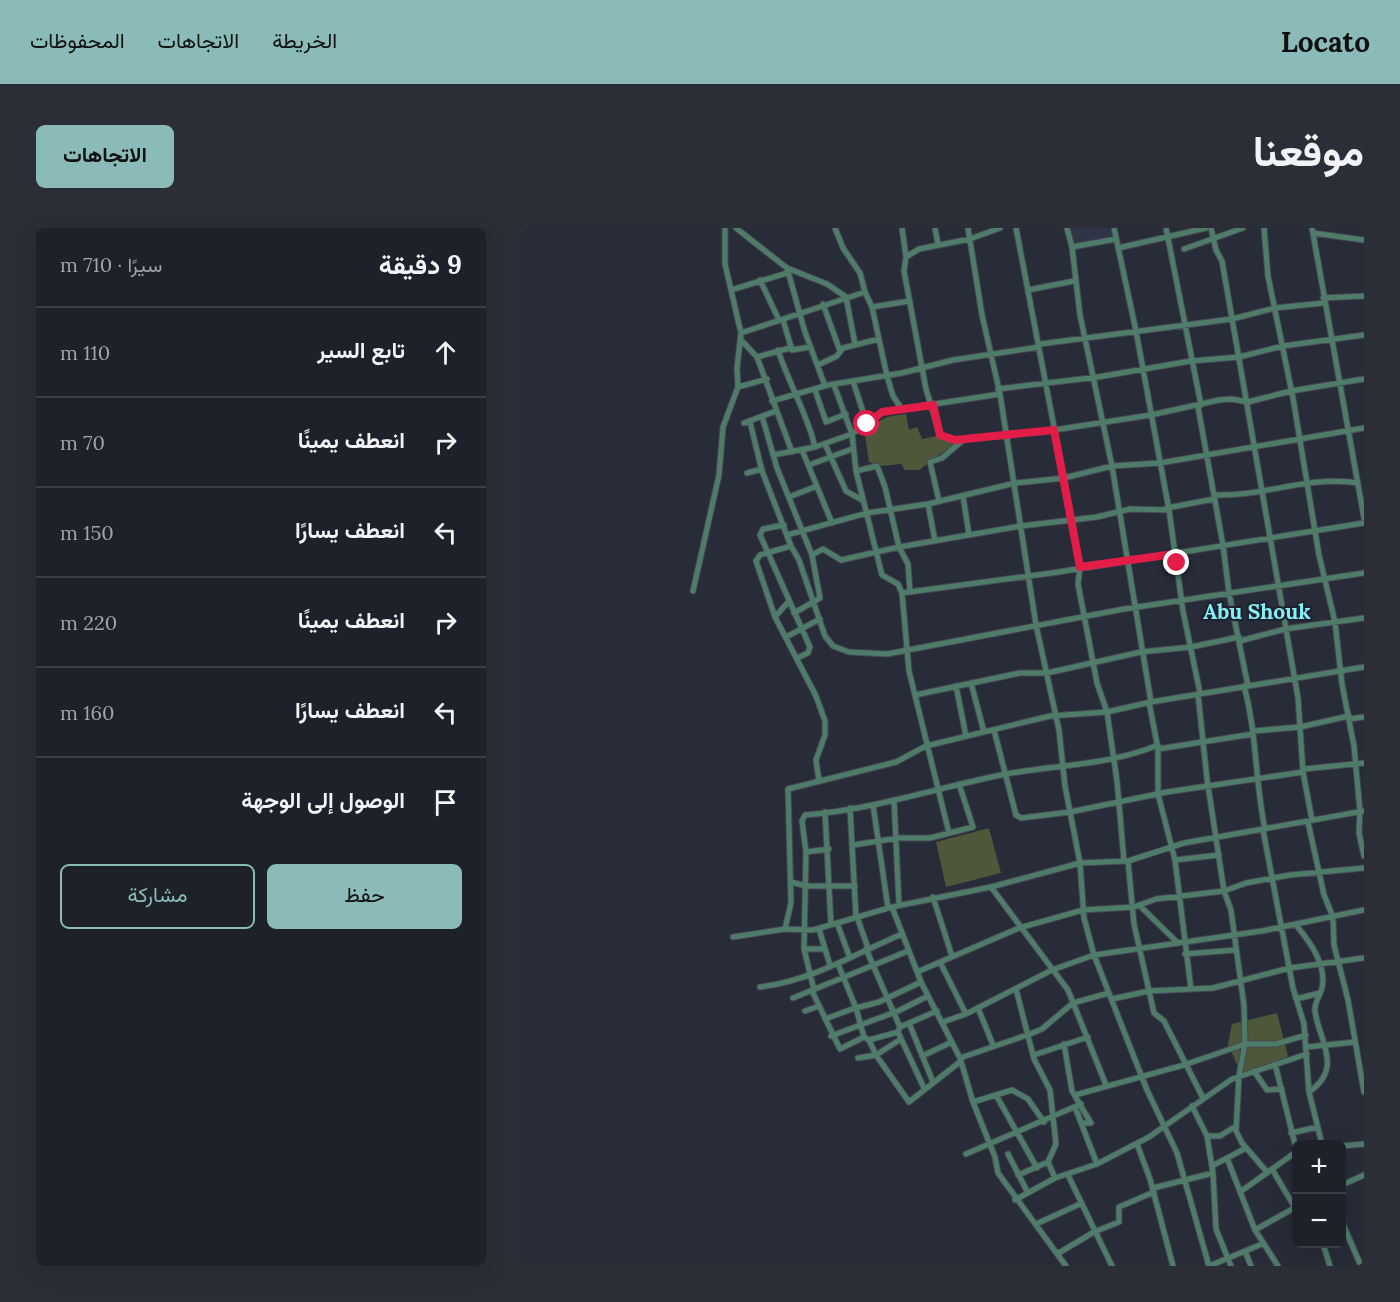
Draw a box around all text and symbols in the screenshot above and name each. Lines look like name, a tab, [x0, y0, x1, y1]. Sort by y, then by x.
text: Locato	[1281, 24, 1370, 60]
text: المحفوظات	[30, 27, 125, 54]
text: الاتجاهات	[158, 27, 239, 54]
text: الخريطة	[272, 27, 337, 54]
text: موقعنا	[1253, 124, 1364, 178]
button: الاتجاهات	[36, 125, 174, 188]
text: 9 دقيقة	[379, 248, 462, 281]
text: سيرًا · 710 m	[60, 252, 162, 277]
text: تابع السير	[317, 336, 405, 364]
icon: ahead	[429, 336, 462, 369]
text: 110 m	[60, 340, 110, 365]
route start	[853, 410, 879, 436]
text: انعطف يمينًا	[298, 426, 405, 454]
icon: right	[429, 426, 462, 459]
text: 70 m	[60, 430, 105, 455]
text: انعطف يسارًا	[295, 516, 405, 544]
icon: left	[429, 516, 462, 549]
text: 150 m	[60, 520, 114, 545]
route end	[1163, 549, 1189, 575]
district label: Abu Shouk	[1203, 598, 1311, 625]
text: انعطف يمينًا	[298, 606, 405, 634]
icon: right	[429, 606, 462, 639]
text: 220 m	[60, 610, 117, 635]
text: انعطف يسارًا	[295, 696, 405, 724]
icon: left	[429, 696, 462, 729]
text: 160 m	[60, 700, 114, 725]
text: الوصول إلى الوجهة	[241, 786, 405, 814]
icon: arrive	[429, 786, 462, 819]
button: مشاركة	[60, 864, 255, 929]
button: حفظ	[267, 864, 462, 929]
map controls	[1292, 1140, 1346, 1248]
button: +	[1292, 1140, 1346, 1194]
button: −	[1292, 1194, 1346, 1248]

